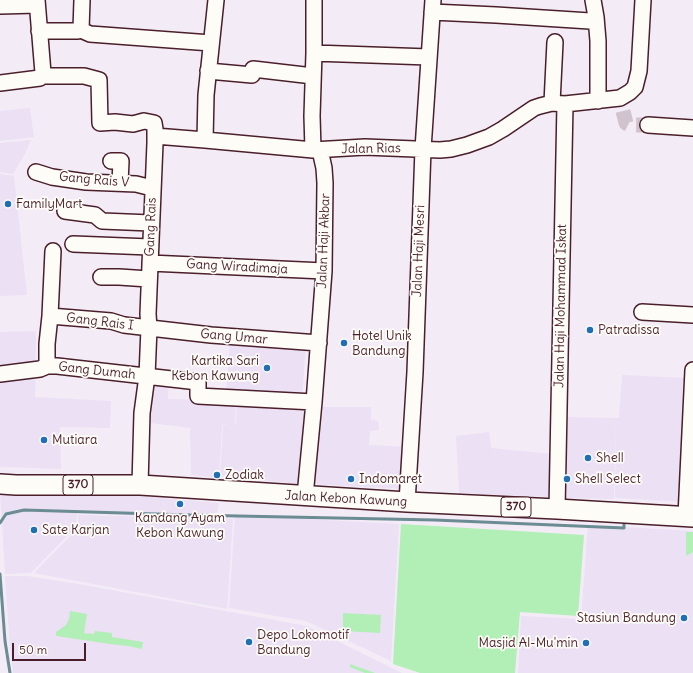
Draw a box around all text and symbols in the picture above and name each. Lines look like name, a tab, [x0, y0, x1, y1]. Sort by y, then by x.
street label: Jalan Rias	[341, 141, 401, 157]
street label: Gang Rais V	[58, 169, 130, 191]
street label: Jalan Haji Akbar	[315, 193, 333, 289]
place label: FamilyMart	[16, 196, 82, 212]
street label: Gang Rais	[142, 197, 160, 257]
marker: FamilyMart	[3, 199, 13, 209]
street label: Jalan Haji Mesri	[410, 205, 428, 297]
street label: Jalan Haji Mohammad Iskat	[552, 224, 570, 388]
street label: Gang Wiradimaja	[186, 257, 288, 277]
street label: Gang Rais I	[65, 310, 135, 334]
place label: Patradissa	[598, 322, 660, 338]
marker: Patradissa	[585, 325, 595, 335]
street label: Gang Umar	[200, 326, 268, 348]
place label: Hotel Unik Bandung	[352, 328, 412, 359]
marker: Hotel Unik Bandung	[339, 338, 349, 348]
place label: Kartika Sari Kebon Kawung	[171, 353, 259, 384]
street label: Gang Dumah	[57, 359, 137, 383]
marker: Kartika Sari Kebon Kawung	[262, 363, 272, 373]
place label: Mutiara	[52, 432, 97, 448]
marker: Mutiara	[39, 435, 49, 445]
place label: Shell	[596, 450, 624, 466]
marker: Shell	[583, 453, 593, 463]
place label: Zodiak	[225, 467, 264, 483]
marker: Zodiak	[212, 470, 222, 480]
place label: Indomaret	[359, 471, 422, 487]
place label: Shell Select	[575, 471, 641, 487]
marker: Indomaret	[346, 474, 356, 484]
marker: Shell Select	[562, 474, 572, 484]
road number: 370	[63, 475, 93, 495]
street label: Jalan Kebon Kawung	[284, 488, 408, 510]
road number: 370	[501, 497, 531, 517]
marker: Kandang Ayam Kebon Kawung	[175, 499, 185, 509]
place label: Kandang Ayam Kebon Kawung	[135, 510, 225, 541]
place label: Sate Karjan	[42, 522, 110, 538]
marker: Sate Karjan	[29, 525, 39, 535]
place label: Stasiun Bandung	[577, 610, 676, 626]
marker: Stasiun Bandung	[679, 613, 689, 623]
place label: Depo Lokomotif Bandung	[257, 627, 349, 658]
scale bar	[14, 635, 88, 661]
place label: Masjid Al-Mu'min	[478, 635, 578, 651]
marker: Depo Lokomotif Bandung	[244, 637, 254, 647]
marker: Masjid Al-Mu'min	[581, 638, 591, 648]
text: 50 m	[19, 642, 47, 657]

